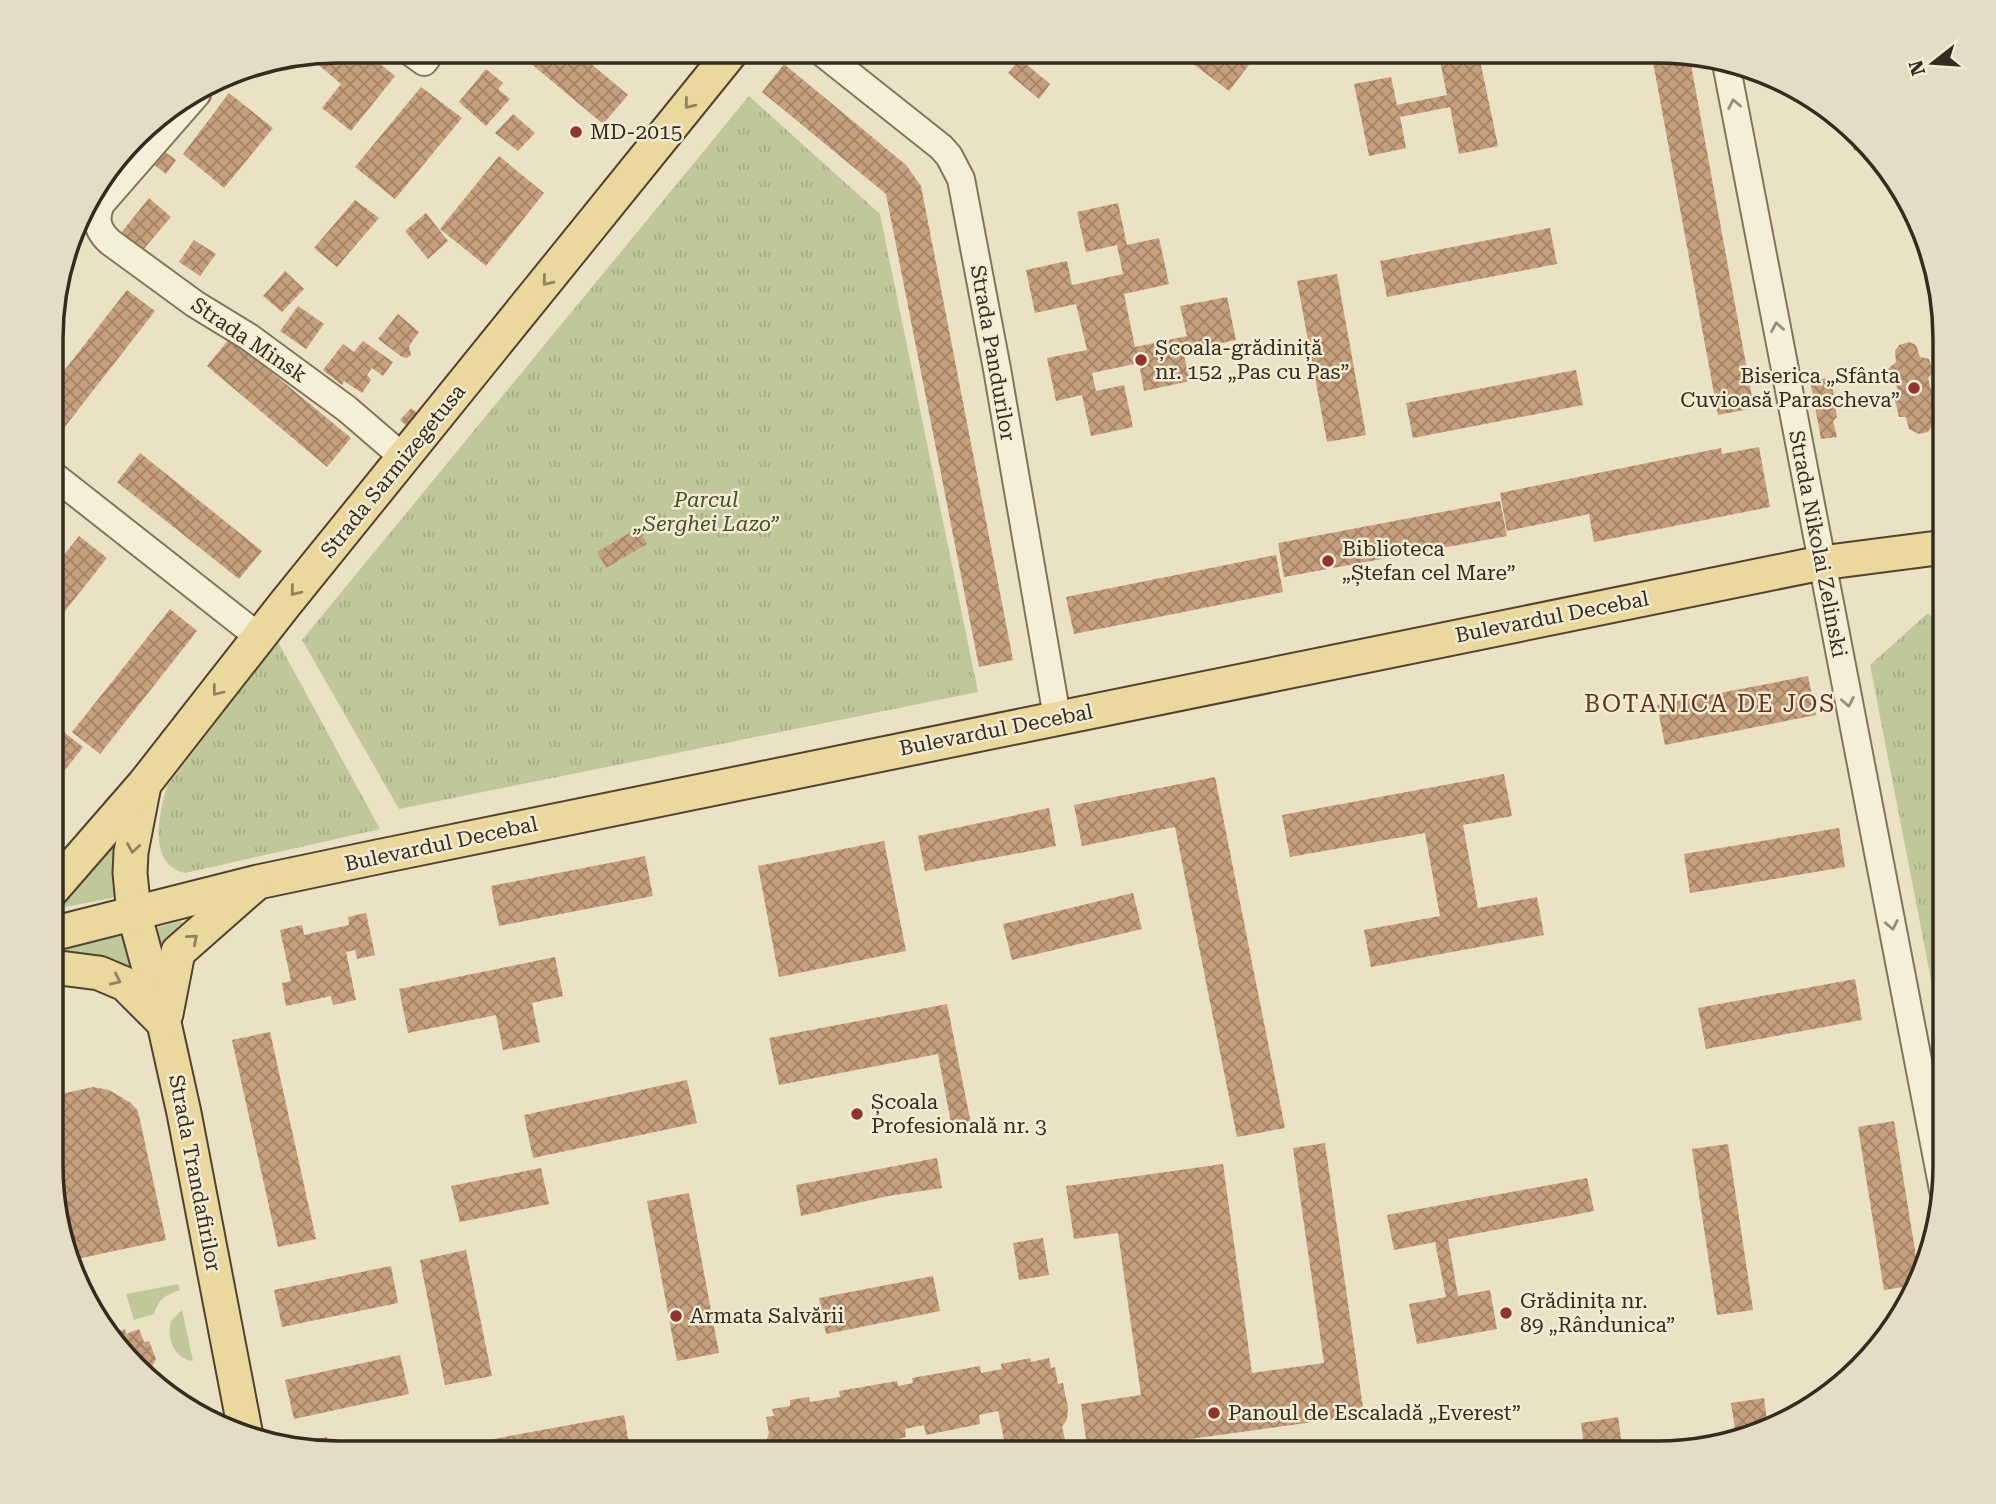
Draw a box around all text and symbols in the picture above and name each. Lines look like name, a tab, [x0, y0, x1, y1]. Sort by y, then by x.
north arrow	[1898, 28, 1968, 98]
text: N	[1904, 57, 1930, 78]
one-way arrow	[685, 97, 698, 109]
one-way arrow	[1728, 98, 1743, 110]
place label: MD-2015	[590, 120, 683, 144]
marker: MD-2015	[568, 124, 584, 140]
street label: Strada Pandurilor	[966, 263, 1020, 443]
one-way arrow	[542, 274, 555, 286]
street label: Strada Minsk	[187, 293, 311, 387]
one-way arrow	[1770, 321, 1785, 333]
place label: Școala-grădiniță nr. 152 „Pas cu Pas”	[1155, 336, 1350, 384]
marker: Școala-grădiniță nr. 152 „Pas cu Pas”	[1133, 352, 1149, 368]
place label: Biserica „Sfânta Cuvioasă Parascheva”	[1680, 364, 1901, 412]
street label: Strada Sarmizegetusa	[316, 379, 471, 562]
marker: Biserica „Sfânta Cuvioasă Parascheva”	[1906, 380, 1922, 396]
street label: Strada Nikolai Zelinski	[1784, 428, 1852, 660]
park label: Parcul „Serghei Lazo”	[632, 488, 780, 536]
place label: Biblioteca „Ștefan cel Mare”	[1342, 537, 1516, 587]
marker: Biblioteca „Ștefan cel Mare”	[1320, 553, 1336, 569]
one-way arrow	[291, 584, 304, 596]
street label: Bulevardul Decebal	[1453, 586, 1651, 648]
one-way arrow	[213, 683, 225, 696]
district label: BOTANICA DE JOS	[1584, 690, 1836, 718]
one-way arrow	[1840, 696, 1855, 708]
street label: Bulevardul Decebal	[897, 699, 1095, 761]
street label: Bulevardul Decebal	[342, 812, 540, 876]
one-way arrow	[126, 842, 141, 853]
one-way arrow	[1883, 919, 1898, 931]
one-way arrow	[185, 935, 198, 947]
one-way arrow	[109, 972, 121, 986]
street label: Strada Trandafirilor	[164, 1072, 226, 1274]
place label: Școala Profesională nr. 3	[871, 1090, 1047, 1138]
marker: Școala Profesională nr. 3	[849, 1106, 865, 1122]
place label: Grădinița nr. 89 „Rândunica”	[1520, 1289, 1675, 1337]
place label: Armata Salvării	[690, 1304, 845, 1328]
marker: Grădinița nr. 89 „Rândunica”	[1498, 1305, 1514, 1321]
marker: Armata Salvării	[668, 1308, 684, 1324]
place label: Panoul de Escaladă „Everest”	[1228, 1401, 1521, 1425]
marker: Panoul de Escaladă „Everest”	[1206, 1405, 1222, 1421]

